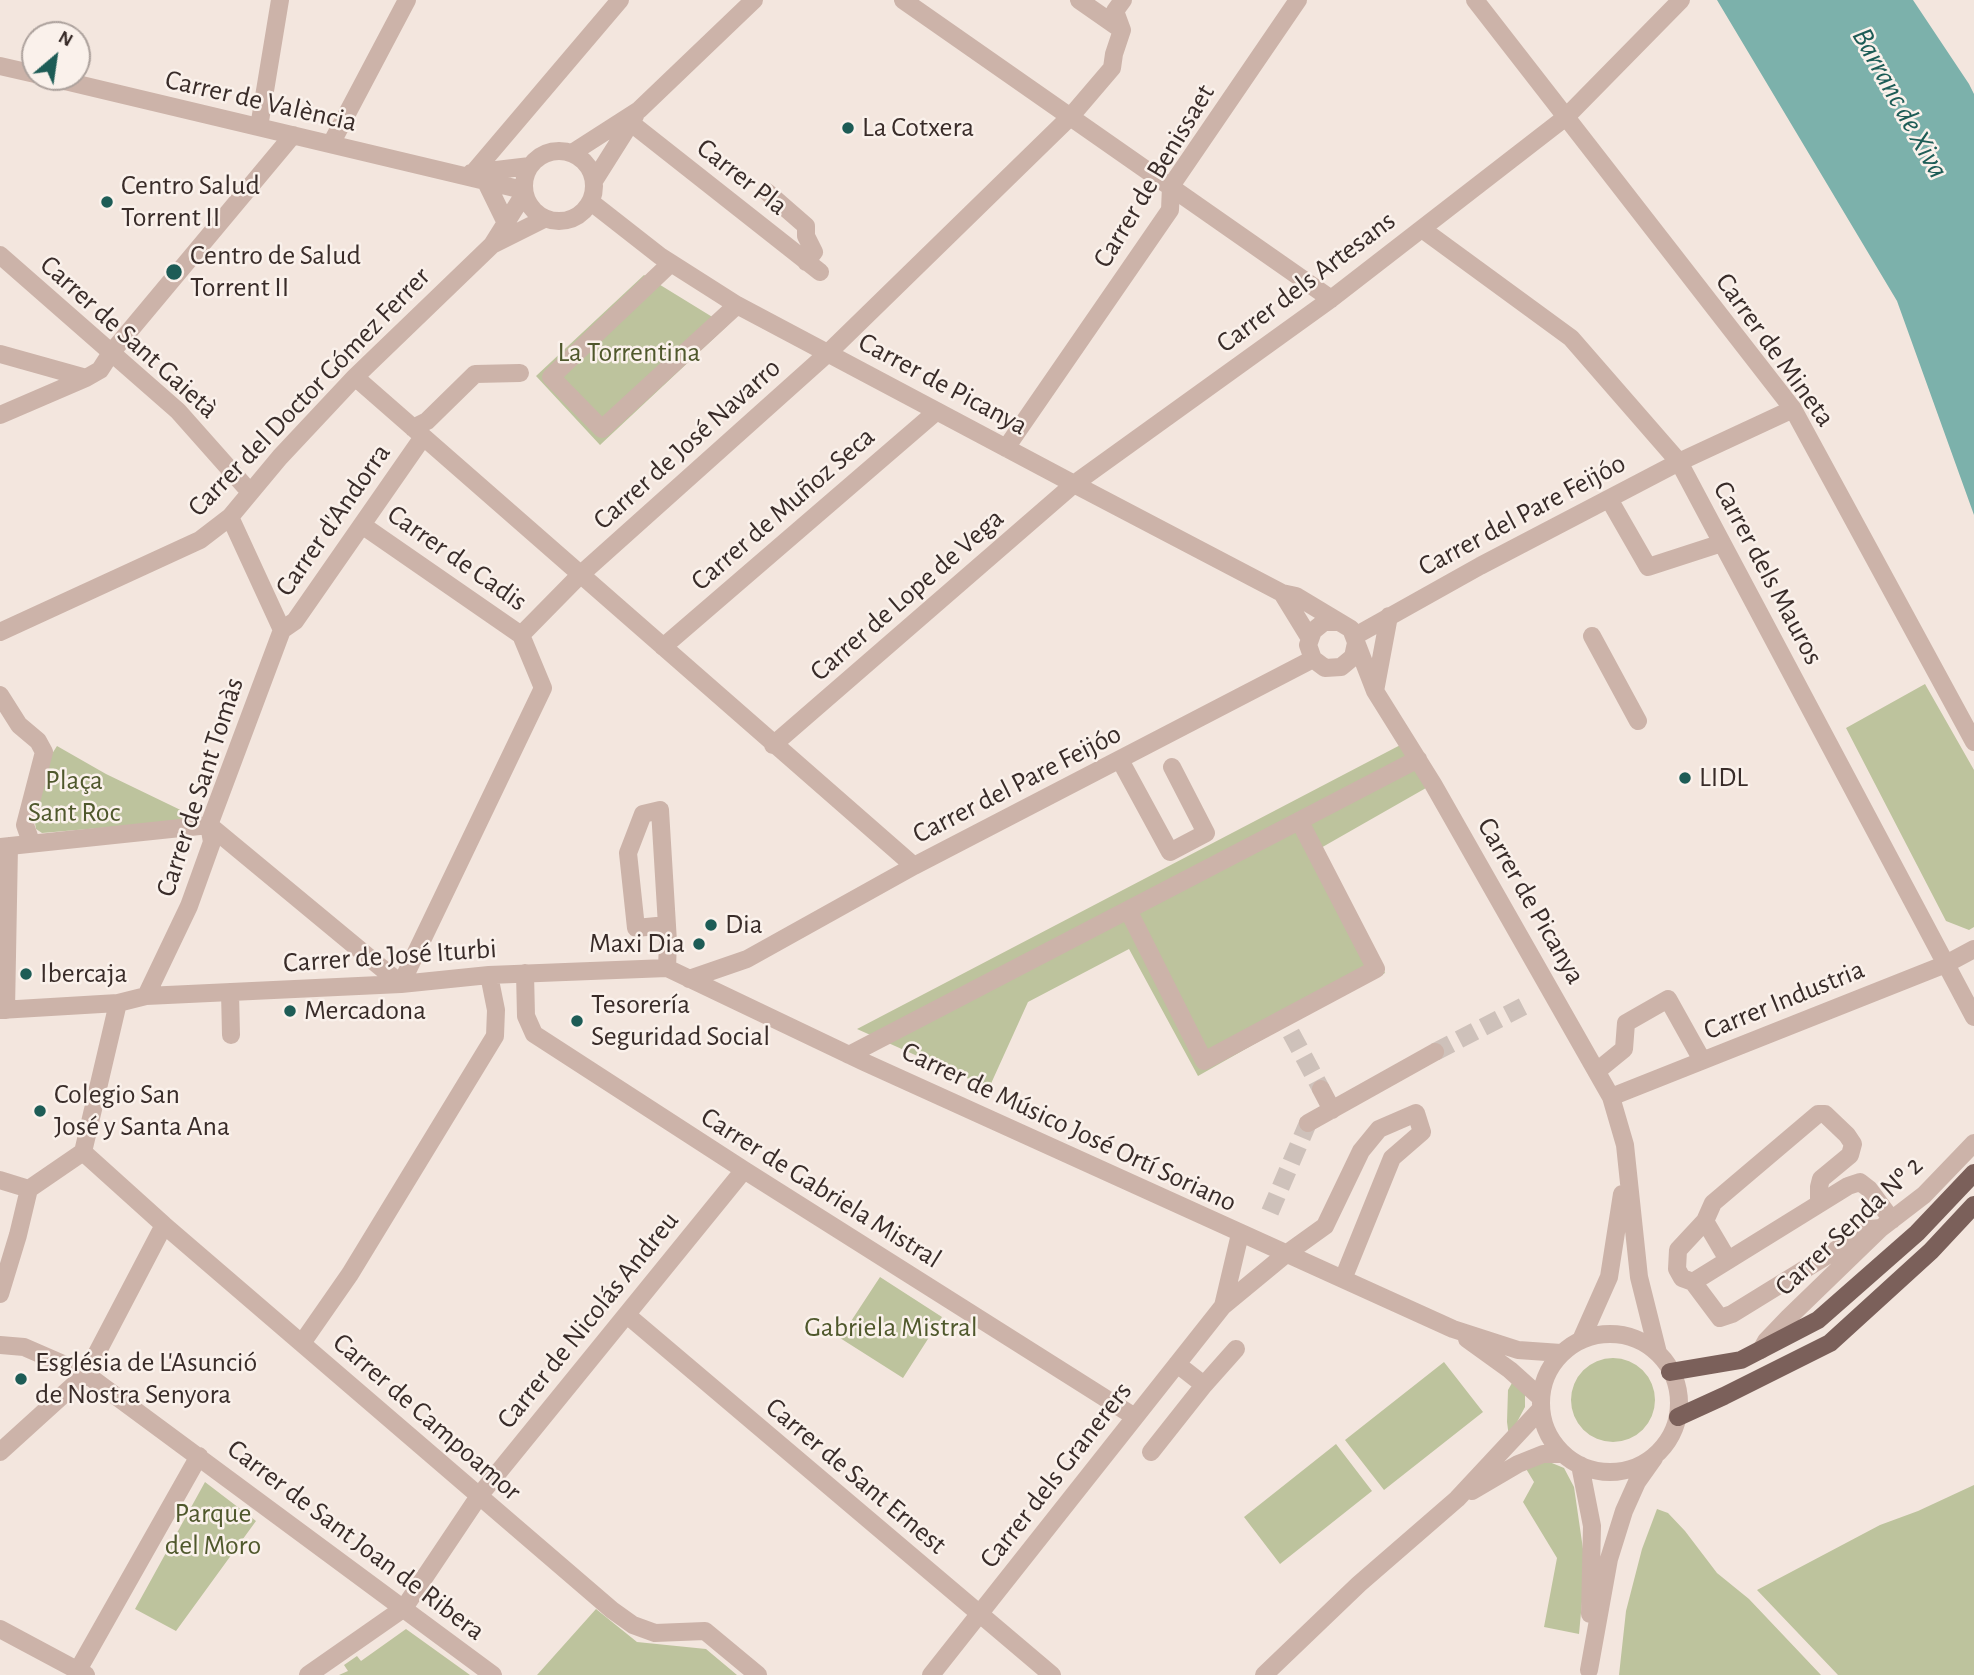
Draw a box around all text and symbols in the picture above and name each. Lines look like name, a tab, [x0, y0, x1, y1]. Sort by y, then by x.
north arrow	[21, 21, 91, 91]
water label: Barranc de Xiva	[1844, 21, 1956, 185]
text: N	[55, 27, 76, 50]
street label: Carrer de València	[162, 63, 360, 139]
street label: Carrer de Benissaet	[1086, 78, 1222, 274]
place label: La Cotxera	[862, 111, 974, 145]
marker: La Cotxera	[840, 120, 856, 136]
street label: Carrer Pla	[690, 131, 794, 223]
place label: Centro Salud Torrent II	[121, 169, 260, 235]
marker: Centro Salud Torrent II	[99, 194, 115, 210]
street label: Carrer dels Artesans	[1210, 204, 1402, 360]
place label: Centro de Salud Torrent II	[190, 239, 361, 305]
street label: Carrer de Sant Gaietà	[33, 248, 225, 426]
street label: Carrer del Doctor Gómez Ferrer	[181, 260, 437, 524]
marker: Centro de Salud Torrent II	[164, 262, 184, 282]
street label: Carrer de Mineta	[1708, 267, 1842, 433]
street label: Carrer de Picanya	[853, 325, 1033, 443]
park label: La Torrentina	[557, 336, 701, 370]
street label: Carrer de José Navarro	[586, 351, 788, 537]
street label: Carrer de Muñoz Seca	[684, 420, 882, 598]
street label: Carrer d'Andorra	[268, 437, 398, 603]
street label: Carrer del Pare Feijóo	[1413, 446, 1631, 584]
street label: Carrer dels Mauros	[1706, 475, 1830, 671]
street label: Carrer de Cadis	[381, 497, 533, 619]
street label: Carrer de Lope de Vega	[803, 502, 1011, 688]
street label: Carrer de Sant Tomàs	[149, 673, 251, 901]
street label: Carrer del Pare Feijóo	[907, 717, 1127, 851]
place label: LIDL	[1699, 761, 1748, 795]
park label: Plaça Sant Roc	[28, 764, 120, 830]
marker: LIDL	[1677, 770, 1693, 786]
street label: Carrer de Picanya	[1470, 812, 1592, 990]
place label: Dia	[725, 908, 763, 942]
marker: Dia	[703, 917, 719, 933]
place label: Maxi Dia	[589, 927, 685, 961]
street label: Carrer de José Iturbi	[282, 932, 498, 980]
marker: Maxi Dia	[691, 936, 707, 952]
street label: Carrer Industria	[1699, 953, 1869, 1047]
place label: Ibercaja	[40, 957, 128, 991]
marker: Ibercaja	[18, 966, 34, 982]
place label: Tesorería Seguridad Social	[591, 988, 770, 1054]
place label: Mercadona	[304, 994, 426, 1028]
marker: Mercadona	[282, 1003, 298, 1019]
marker: Tesorería Seguridad Social	[569, 1013, 585, 1029]
street label: Carrer de Músico José Ortí Soriano	[896, 1035, 1242, 1219]
place label: Colegio San José y Santa Ana	[54, 1078, 230, 1144]
street label: Carrer de Gabriela Mistral	[694, 1100, 948, 1276]
marker: Colegio San José y Santa Ana	[32, 1103, 48, 1119]
street label: Carrer Senda Nº 2	[1768, 1149, 1930, 1303]
street label: Carrer de Nicolás Andreu	[490, 1204, 686, 1436]
park label: Gabriela Mistral	[804, 1311, 978, 1345]
street label: Carrer de Campoamor	[326, 1326, 528, 1508]
place label: Església de L'Asunció de Nostra Senyora	[35, 1346, 257, 1412]
marker: Església de L'Asunció de Nostra Senyora	[13, 1371, 29, 1387]
street label: Carrer dels Granerers	[973, 1375, 1139, 1575]
street label: Carrer de Sant Ernest	[759, 1390, 953, 1562]
street label: Carrer de Sant Joan de Ribera	[220, 1432, 492, 1648]
park label: Parque del Moro	[165, 1497, 261, 1563]

